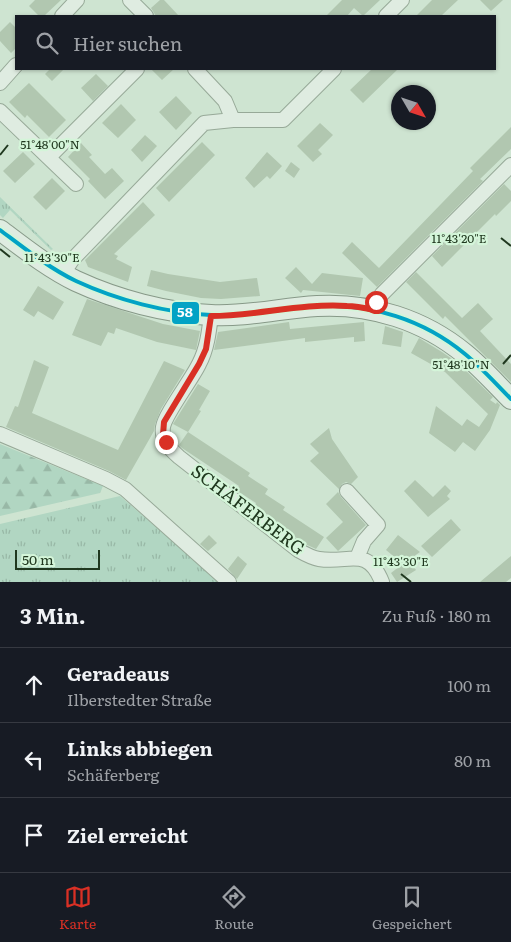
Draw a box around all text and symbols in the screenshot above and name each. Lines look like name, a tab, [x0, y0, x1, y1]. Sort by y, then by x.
search box	[15, 15, 496, 70]
icon: search	[33, 29, 61, 57]
text: Hier suchen	[73, 29, 182, 57]
north arrow	[391, 85, 436, 130]
text: 51°48'00"N	[20, 135, 80, 153]
text: 11°43'20"E	[432, 229, 487, 247]
text: 11°43'30"E	[24, 248, 80, 266]
route start	[365, 291, 388, 314]
line badge: 58	[171, 301, 200, 325]
text: 58	[177, 301, 193, 321]
text: 51°48'10"N	[432, 355, 490, 373]
route end	[155, 431, 178, 454]
street label: SCHÄFERBERG	[186, 457, 312, 561]
scale bar	[15, 547, 100, 570]
text: 50 m	[22, 549, 54, 569]
text: 11°43'30"E	[373, 552, 429, 570]
text: 3 Min.	[20, 599, 86, 630]
text: Zu Fuß · 180 m	[382, 603, 491, 627]
text: Geradeaus	[67, 659, 169, 687]
icon: ahead	[20, 671, 48, 699]
text: 100 m	[447, 673, 491, 697]
text: Ilberstedter Straße	[67, 687, 212, 711]
text: Links abbiegen	[67, 734, 213, 762]
icon: left	[20, 746, 48, 774]
text: 80 m	[454, 748, 491, 772]
text: Schäferberg	[67, 762, 159, 786]
icon: arrive	[20, 821, 48, 849]
text: Ziel erreicht	[67, 821, 188, 849]
tab: Karte	[59, 883, 96, 933]
tab: Route	[215, 883, 254, 933]
tab: Gespeichert	[372, 883, 452, 933]

